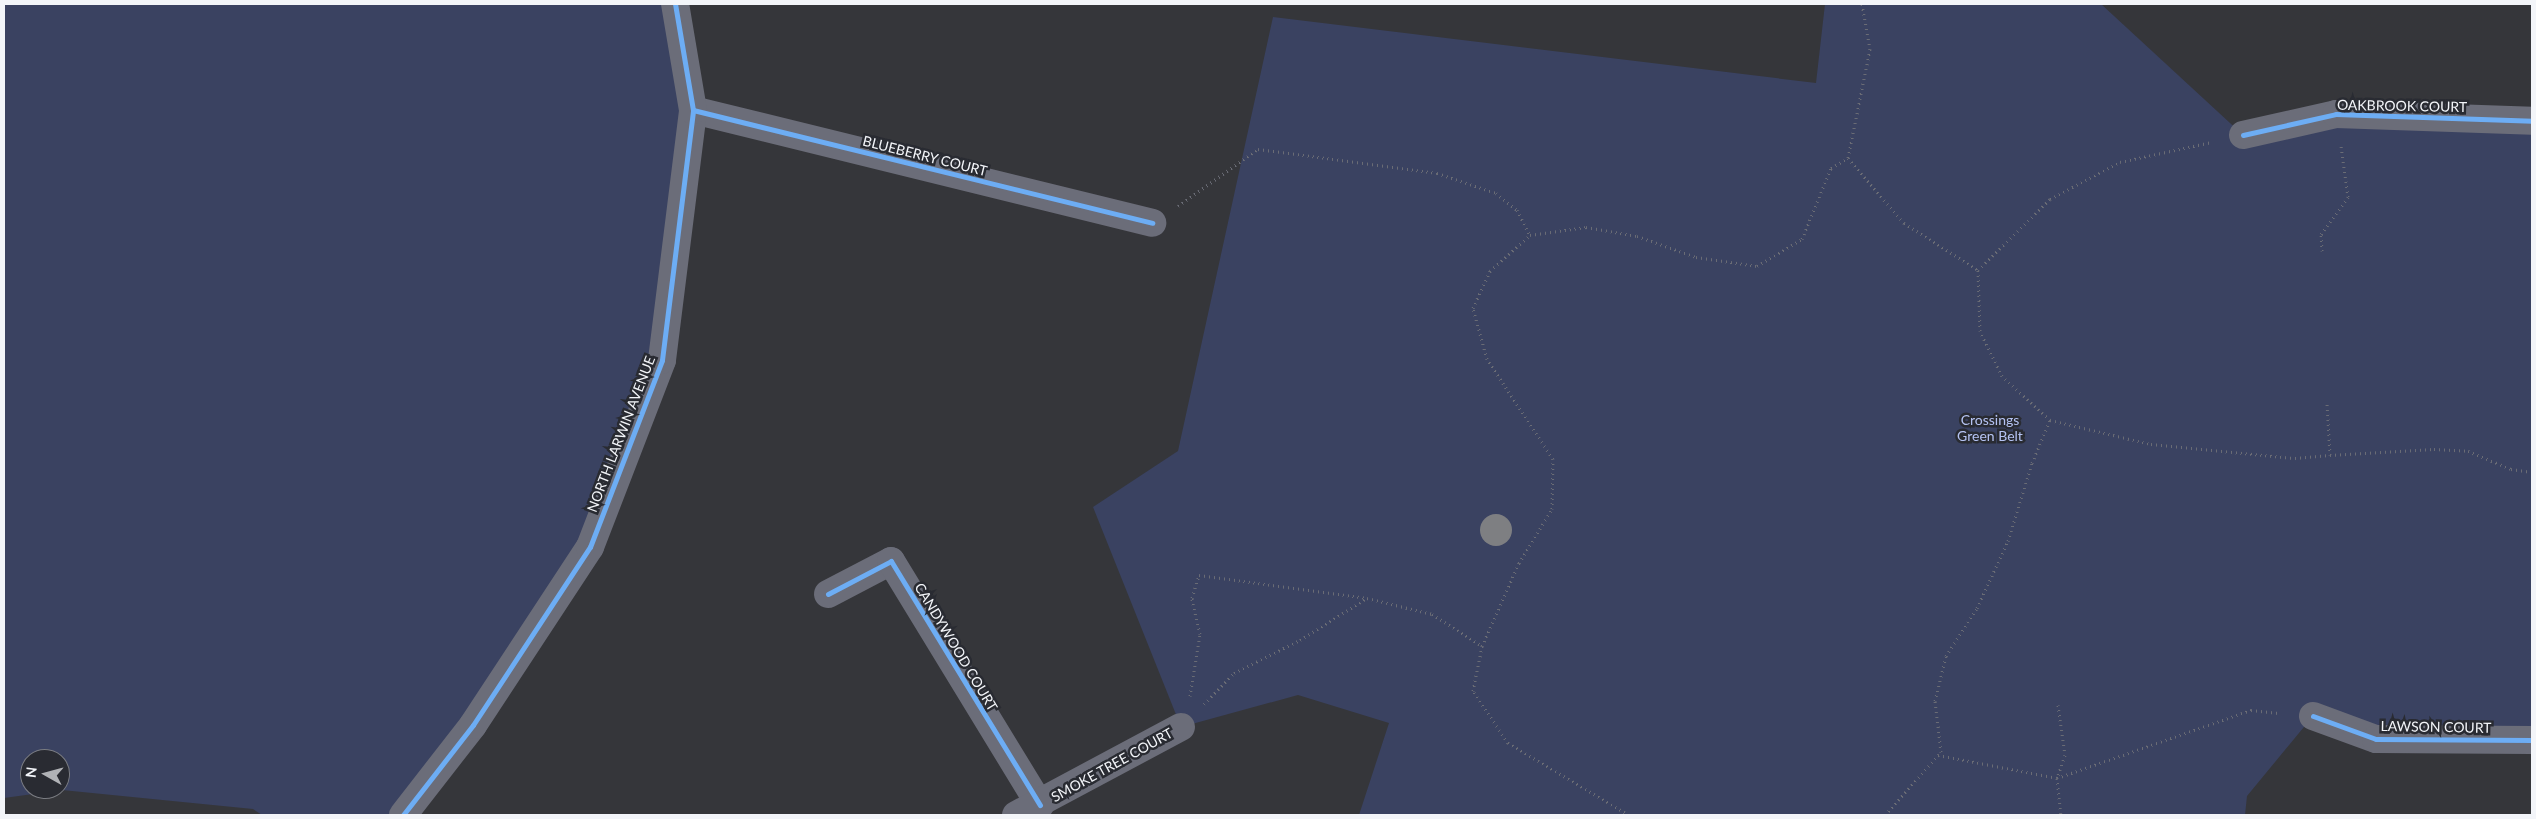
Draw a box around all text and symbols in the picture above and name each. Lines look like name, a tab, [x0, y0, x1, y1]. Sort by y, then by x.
street label: OAKBROOK COURT	[2337, 96, 2467, 116]
street label: BLUEBERRY COURT	[861, 132, 989, 180]
street label: NORTH LARWIN AVENUE	[583, 353, 659, 515]
park label: Crossings Green Belt	[1957, 412, 2023, 444]
street label: CANDYWOOD COURT	[911, 580, 1001, 714]
street label: LAWSON COURT	[2380, 718, 2492, 736]
street label: SMOKE TREE COURT	[1048, 724, 1176, 806]
north arrow	[20, 749, 70, 799]
text: N	[22, 766, 40, 779]

